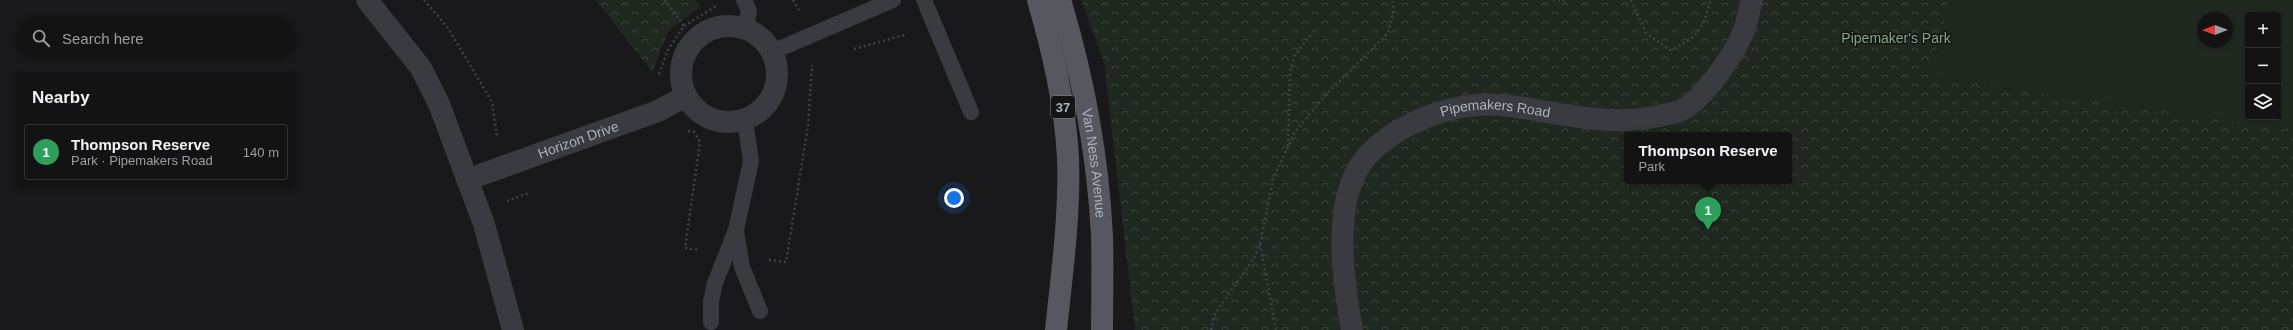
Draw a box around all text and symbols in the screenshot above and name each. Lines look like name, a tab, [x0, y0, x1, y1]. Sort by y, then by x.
north arrow	[2197, 12, 2233, 48]
map controls	[2245, 12, 2281, 120]
button: +	[2245, 12, 2281, 48]
search box	[16, 16, 296, 60]
icon: search	[30, 27, 52, 49]
text: Search here	[62, 30, 144, 47]
park label: Pipemaker's Park	[1841, 30, 1952, 46]
button: −	[2245, 48, 2281, 84]
button: layers	[2245, 84, 2281, 120]
text: Nearby	[32, 88, 90, 107]
road number: 37	[1051, 96, 1075, 118]
street label: Pipemakers Road	[1438, 96, 1552, 120]
street label: Van Ness Avenue	[1079, 107, 1109, 219]
street label: Horizon Drive	[535, 118, 621, 162]
popup	[1624, 132, 1792, 184]
text: Thompson Reserve	[71, 136, 210, 153]
text: Thompson Reserve	[1638, 142, 1778, 159]
text: 1	[42, 145, 50, 160]
text: 140 m	[243, 145, 279, 160]
text: Park · Pipemakers Road	[71, 153, 213, 168]
text: Park	[1638, 159, 1665, 174]
your location	[944, 188, 964, 208]
pin: 1	[1695, 197, 1721, 230]

